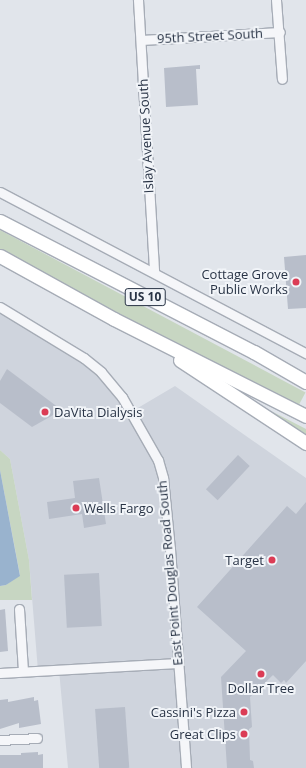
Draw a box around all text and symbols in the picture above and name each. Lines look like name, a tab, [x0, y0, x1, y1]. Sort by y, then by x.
street label: 95th Street South	[157, 25, 263, 47]
street label: Islay Avenue South	[135, 78, 157, 194]
place label: Cottage Grove Public Works	[201, 267, 288, 298]
marker: Cottage Grove Public Works	[291, 277, 301, 287]
road number: US 10	[124, 287, 166, 307]
place label: DaVita Dialysis	[54, 404, 142, 420]
marker: DaVita Dialysis	[39, 406, 51, 418]
street label: East Point Douglas Road South	[154, 480, 186, 666]
place label: Wells Fargo	[84, 500, 154, 516]
marker: Wells Fargo	[71, 503, 81, 513]
place label: Target	[225, 552, 264, 568]
marker: Target	[267, 555, 277, 565]
marker: Dollar Tree	[256, 669, 266, 679]
place label: Dollar Tree	[228, 680, 294, 696]
place label: Cassini's Pizza	[151, 704, 236, 720]
marker: Cassini's Pizza	[239, 707, 249, 717]
place label: Great Clips	[170, 726, 236, 742]
marker: Great Clips	[239, 729, 249, 739]

